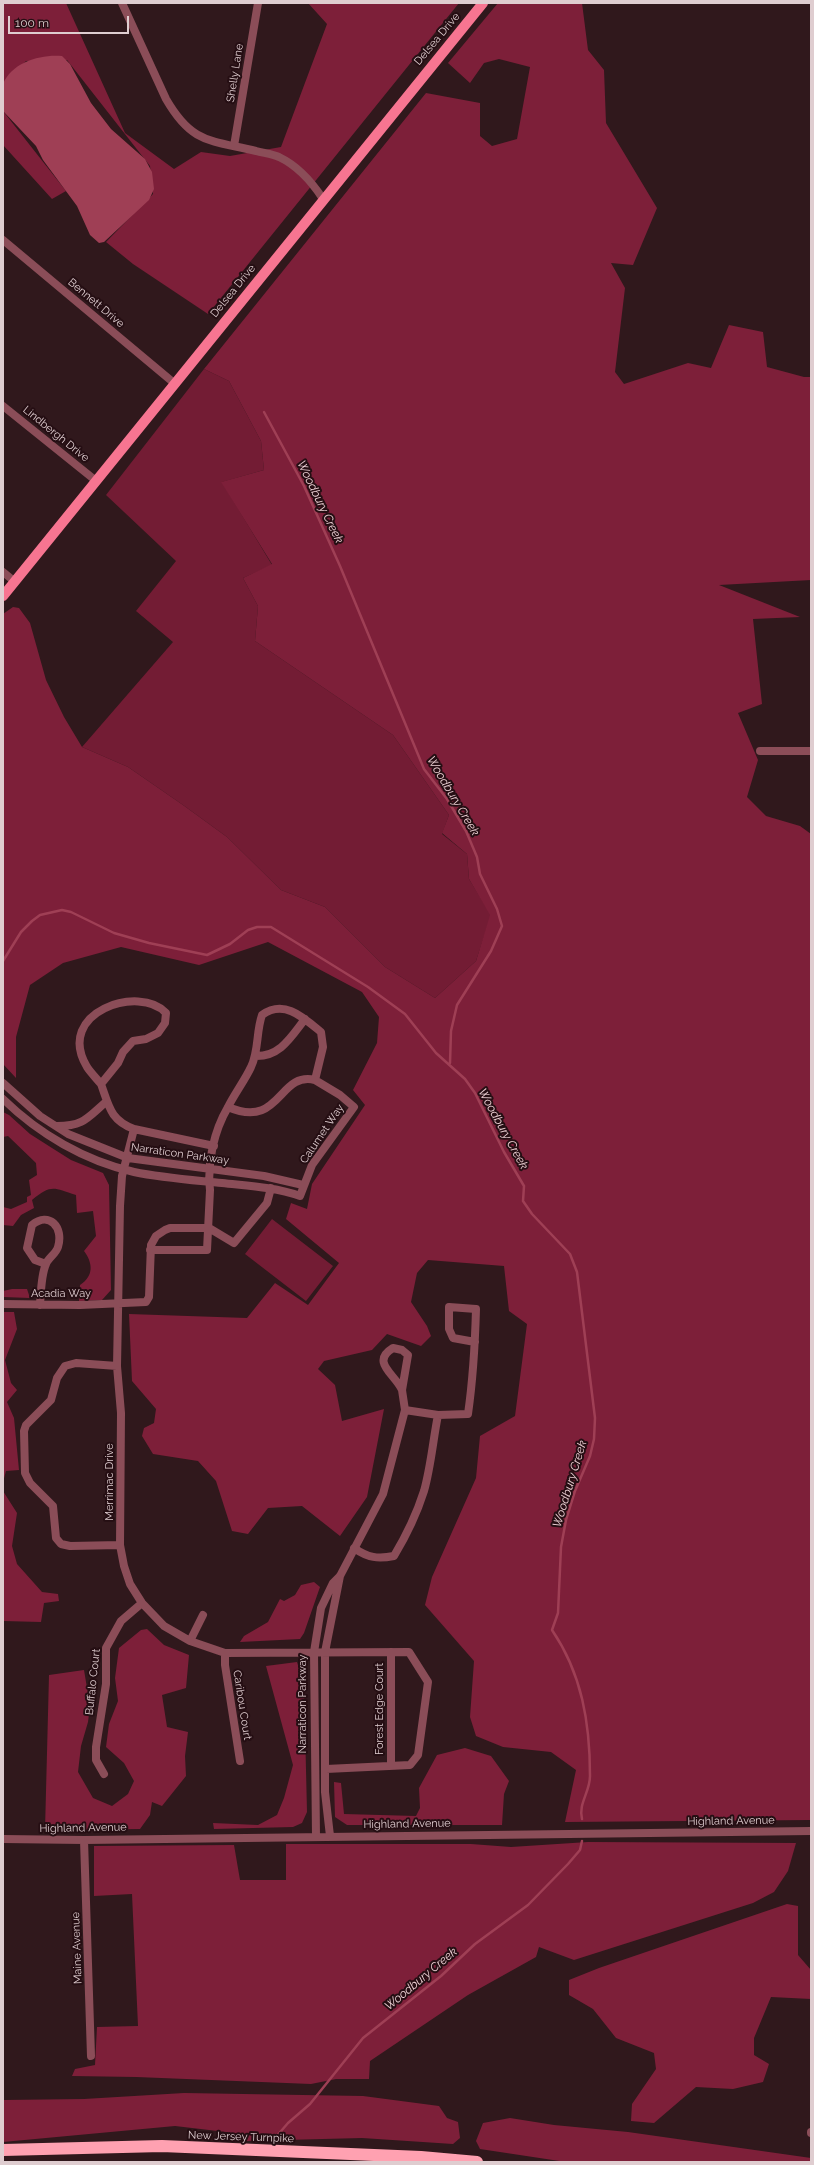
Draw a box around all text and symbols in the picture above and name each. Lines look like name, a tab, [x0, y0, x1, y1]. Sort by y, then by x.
scale bar	[10, 8, 131, 34]
street label: Delsea Drive	[411, 10, 463, 68]
text: 100 m	[15, 16, 49, 30]
street label: Shelly Lane	[224, 43, 246, 103]
street label: Delsea Drive	[208, 262, 258, 320]
street label: Bennett Drive	[65, 276, 127, 330]
street label: Lindbergh Drive	[20, 403, 92, 465]
water label: Woodbury Creek	[294, 458, 346, 546]
water label: Woodbury Creek	[424, 754, 482, 838]
water label: Woodbury Creek	[475, 1086, 531, 1172]
street label: Calumet Way	[297, 1102, 347, 1166]
street label: Narraticon Parkway	[130, 1141, 230, 1167]
street label: Acadia Way	[31, 1287, 91, 1301]
water label: Woodbury Creek	[550, 1439, 590, 1529]
street label: Merrimac Drive	[103, 1443, 117, 1521]
street label: Buffalo Court	[83, 1648, 103, 1716]
street label: Narraticon Parkway	[296, 1655, 310, 1753]
street label: Forest Edge Court	[373, 1663, 387, 1755]
street label: Caribou Court	[230, 1669, 254, 1741]
street label: Highland Avenue	[687, 1814, 775, 1828]
street label: Highland Avenue	[363, 1817, 451, 1831]
street label: Highland Avenue	[39, 1821, 127, 1835]
street label: Maine Avenue	[69, 1912, 85, 1984]
water label: Woodbury Creek	[382, 1945, 460, 2013]
street label: New Jersey Turnpike	[188, 2129, 294, 2145]

